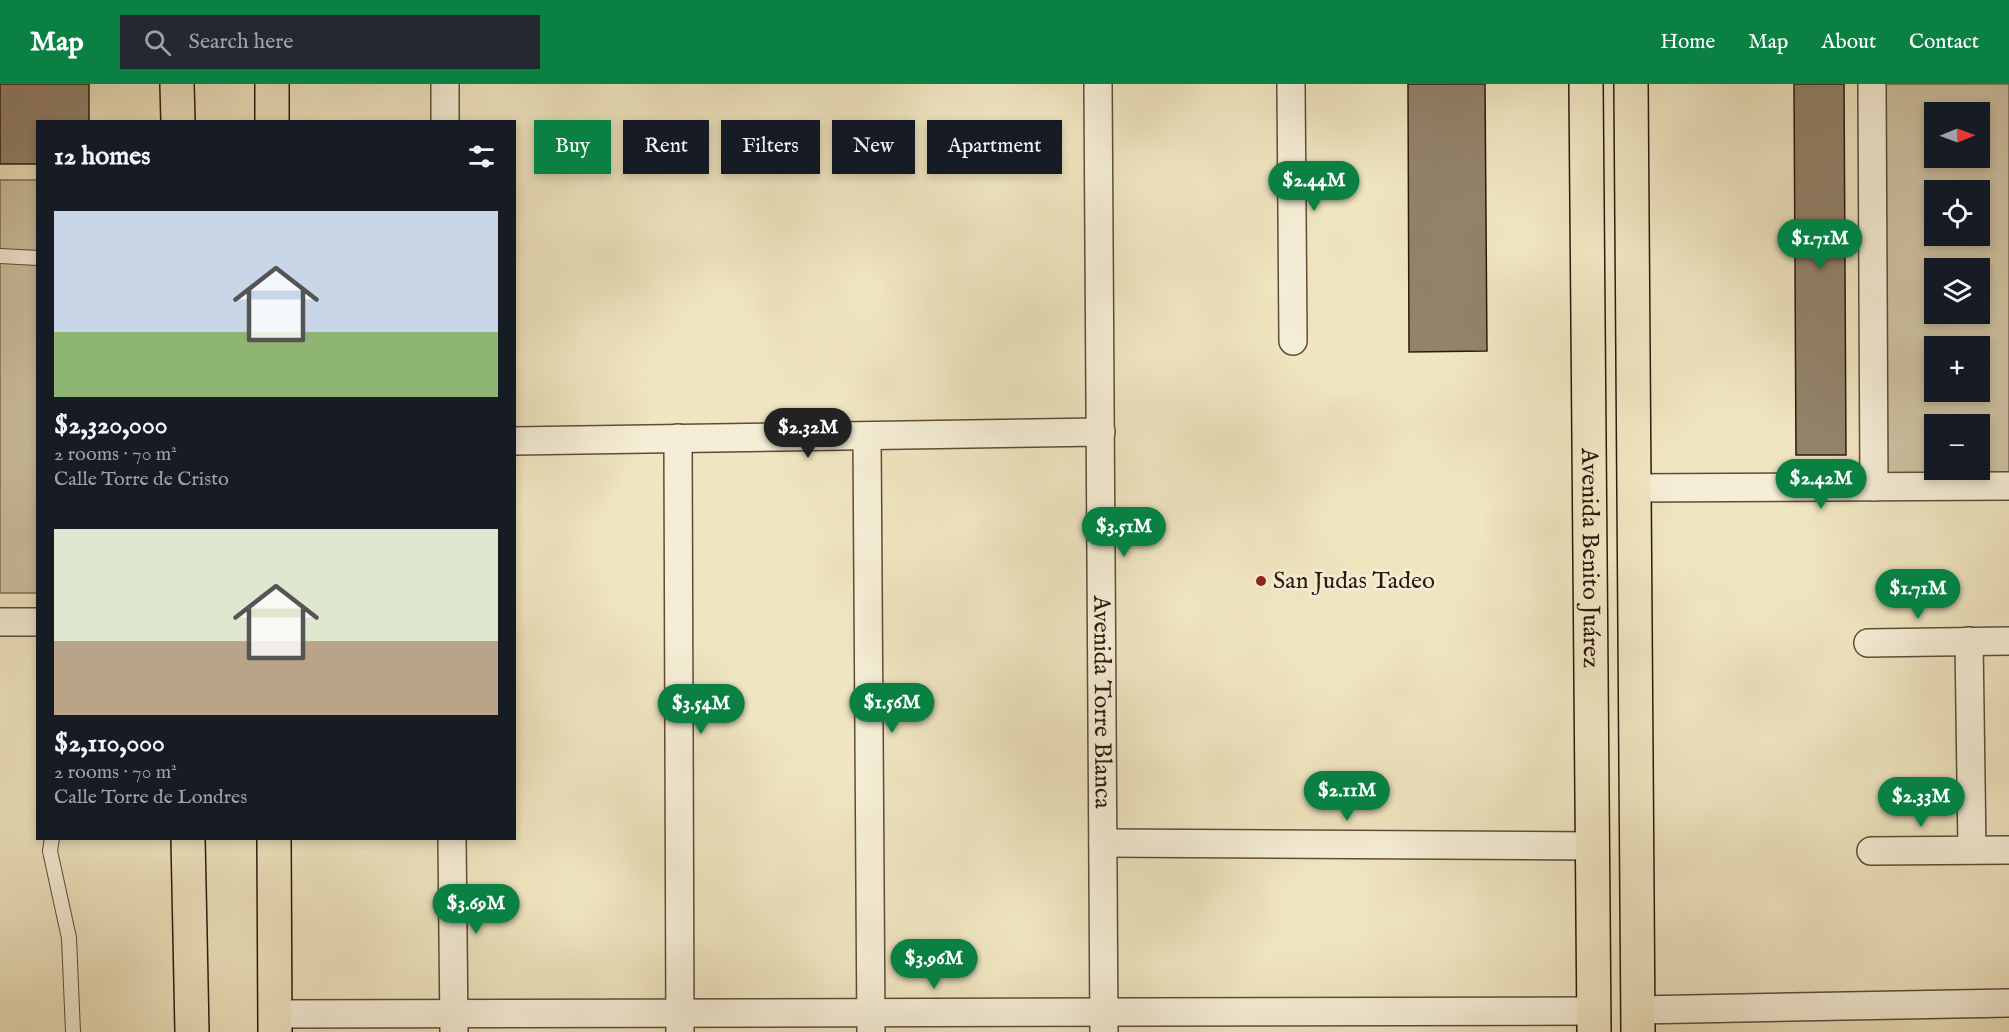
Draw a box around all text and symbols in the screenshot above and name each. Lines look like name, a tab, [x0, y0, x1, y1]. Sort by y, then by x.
search box	[120, 15, 540, 69]
text: Map	[30, 25, 84, 60]
icon: search	[141, 26, 174, 59]
text: Search here	[189, 28, 293, 56]
text: Home	[1660, 29, 1715, 56]
text: Map	[1748, 29, 1788, 56]
text: About	[1821, 29, 1876, 56]
text: Contact	[1909, 29, 1979, 56]
north arrow	[1924, 102, 1990, 168]
map controls	[1924, 102, 1990, 480]
chip: Buy	[534, 120, 611, 174]
chip: Rent	[623, 120, 709, 174]
chip: Filters	[721, 120, 820, 174]
chip: New	[832, 120, 915, 174]
chip: Apartment	[927, 120, 1062, 174]
text: 12 homes	[54, 140, 150, 173]
icon: filters	[465, 140, 498, 173]
pin: $2.44M	[1265, 161, 1363, 212]
text: $2.44M	[1282, 168, 1346, 193]
button: locate	[1924, 180, 1990, 246]
pin: $1.71M	[1771, 219, 1869, 270]
text: $1.71M	[1791, 226, 1849, 251]
icon: home	[222, 250, 330, 358]
button: layers	[1924, 258, 1990, 324]
button: +	[1924, 336, 1990, 402]
pin: $2.32M	[759, 408, 857, 459]
text: $2,320,000	[54, 409, 167, 442]
button: −	[1924, 414, 1990, 480]
text: $2.32M	[778, 415, 838, 440]
text: 2 rooms · 70 m²	[54, 442, 177, 467]
street label: Avenida Benito Juárez	[1574, 447, 1606, 668]
pin: $2.42M	[1772, 459, 1870, 510]
text: $2.42M	[1790, 466, 1852, 491]
text: Calle Torre de Cristo	[54, 467, 229, 492]
pin: $3.51M	[1075, 507, 1173, 558]
text: $3.51M	[1096, 514, 1152, 539]
place label: San Judas Tadeo	[1273, 566, 1435, 597]
icon: home	[222, 568, 330, 676]
pin: $1.71M	[1869, 569, 1967, 620]
marker: San Judas Tadeo	[1254, 574, 1268, 588]
text: $1.71M	[1889, 576, 1947, 601]
street label: Avenida Torre Blanca	[1086, 594, 1118, 809]
pin: $1.56M	[843, 683, 941, 734]
pin: $3.54M	[652, 684, 750, 735]
text: $1.56M	[863, 690, 921, 715]
text: $3.54M	[672, 691, 730, 716]
text: $2,110,000	[54, 727, 165, 760]
text: 2 rooms · 70 m²	[54, 760, 177, 785]
pin: $2.11M	[1298, 771, 1396, 822]
pin: $2.33M	[1872, 777, 1970, 828]
text: $2.11M	[1318, 778, 1376, 803]
text: $2.33M	[1892, 784, 1950, 809]
text: Calle Torre de Londres	[54, 785, 247, 810]
pin: $3.69M	[427, 884, 525, 935]
text: $3.69M	[447, 891, 505, 916]
pin: $3.96M	[885, 939, 983, 990]
text: $3.96M	[905, 946, 963, 971]

